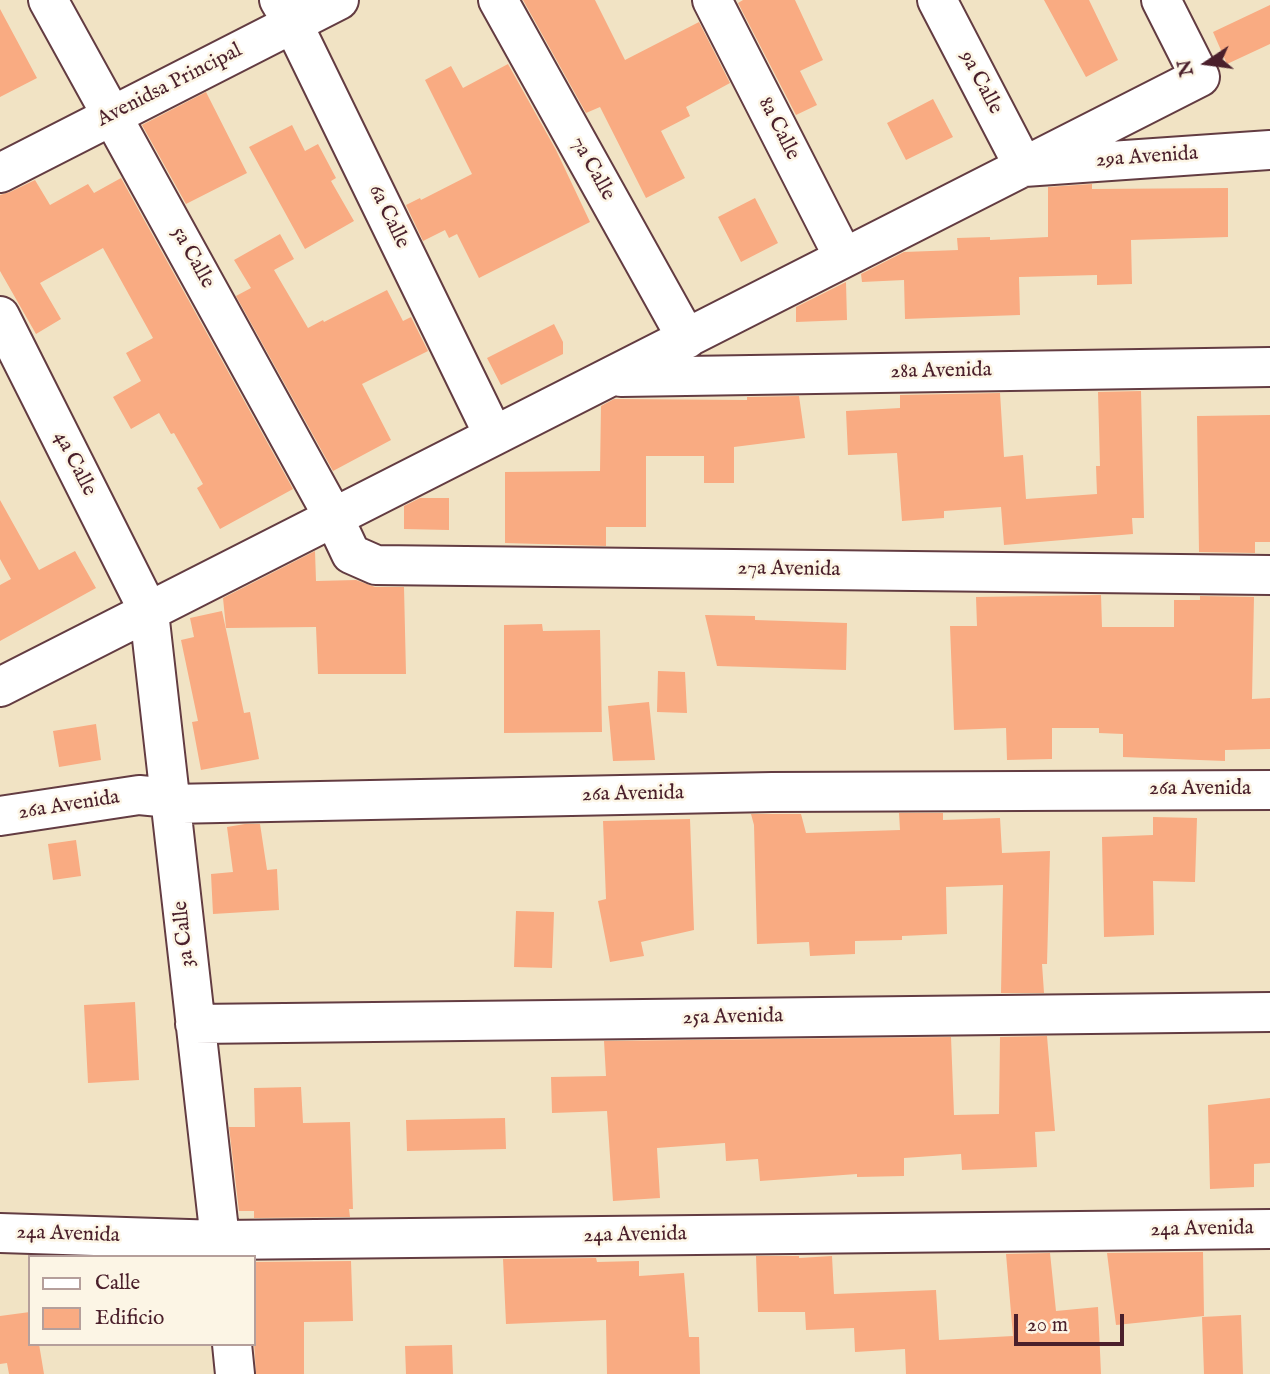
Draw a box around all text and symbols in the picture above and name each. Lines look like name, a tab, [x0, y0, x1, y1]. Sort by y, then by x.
north arrow	[1172, 28, 1242, 98]
street label: Avenidsa Principal	[93, 39, 247, 133]
street label: 9a Calle	[953, 47, 1007, 119]
text: N	[1173, 57, 1200, 78]
street label: 8a Calle	[752, 93, 804, 165]
street label: 7a Calle	[564, 133, 620, 205]
street label: 29a Avenida	[1095, 142, 1199, 174]
street label: 6a Calle	[362, 181, 414, 253]
street label: 5a Calle	[165, 223, 219, 293]
street label: 28a Avenida	[890, 359, 992, 385]
street label: 4a Calle	[47, 428, 101, 500]
street label: 27a Avenida	[737, 557, 841, 583]
street label: 26a Avenida	[1149, 777, 1251, 803]
street label: 26a Avenida	[582, 782, 684, 808]
street label: 26a Avenida	[17, 786, 121, 826]
street label: 3a Calle	[169, 900, 201, 968]
street label: 25a Avenida	[682, 1005, 784, 1031]
street label: 24a Avenida	[1150, 1216, 1254, 1244]
street label: 24a Avenida	[16, 1221, 120, 1249]
street label: 24a Avenida	[583, 1222, 687, 1250]
legend	[28, 1255, 256, 1346]
text: Calle	[95, 1270, 140, 1297]
scale bar	[1018, 1300, 1128, 1344]
text: Edificio	[95, 1305, 164, 1332]
text: 20 m	[1027, 1312, 1068, 1339]

